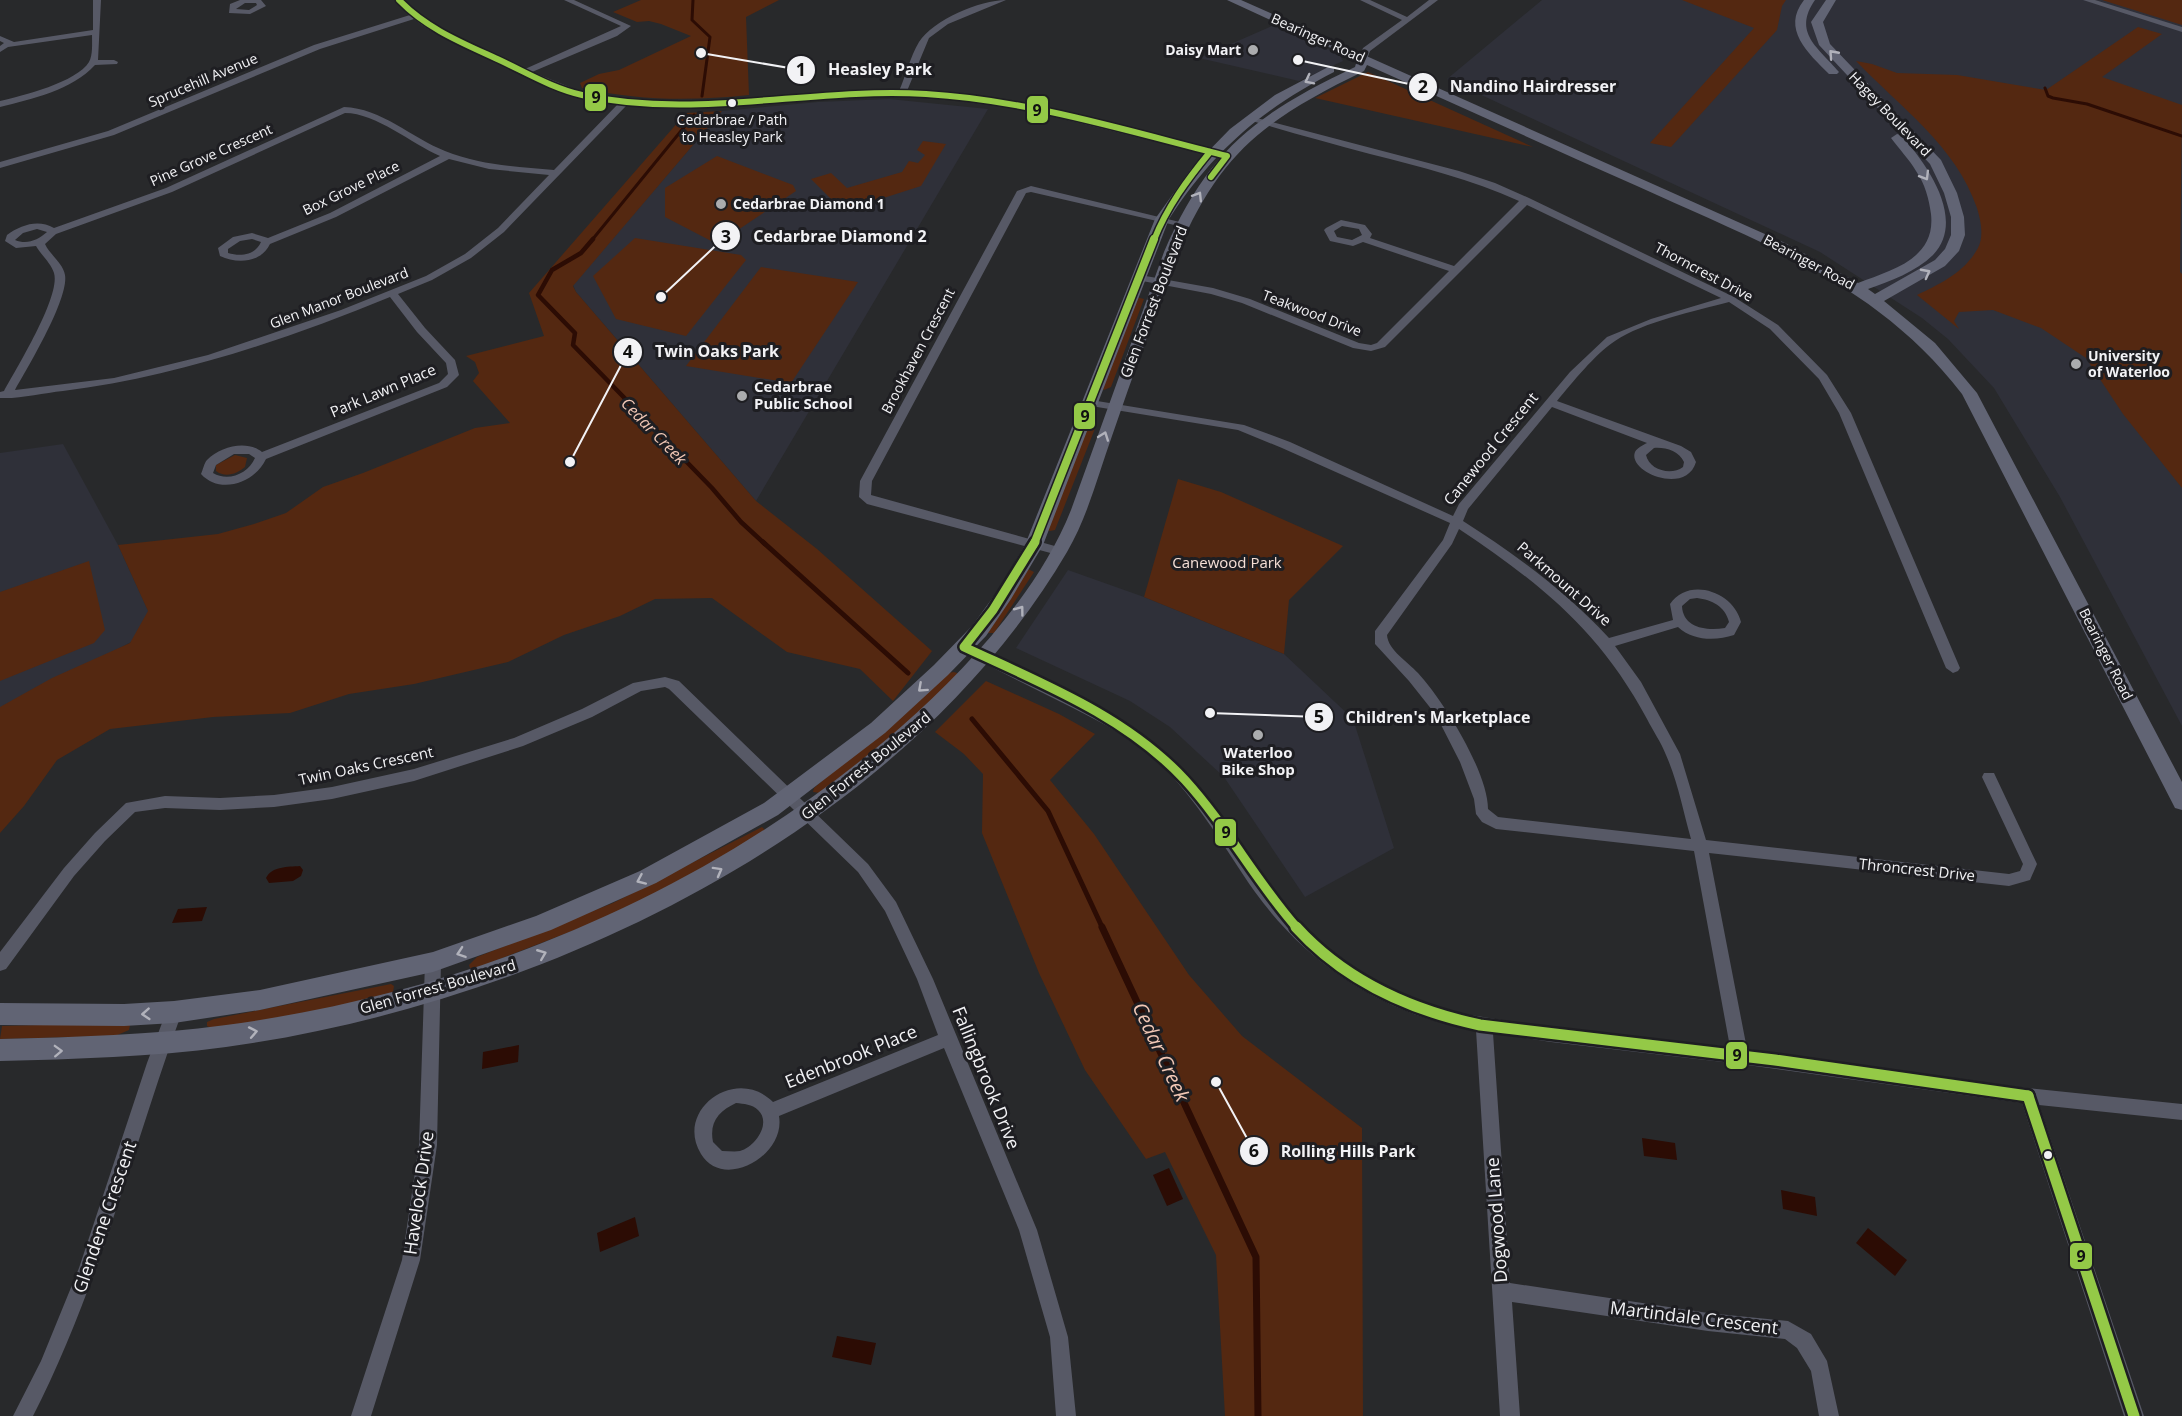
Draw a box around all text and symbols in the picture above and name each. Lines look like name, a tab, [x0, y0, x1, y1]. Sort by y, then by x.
street label: Bearinger Road	[1268, 8, 1368, 67]
place label: Daisy Mart	[1165, 40, 1241, 59]
marker: Daisy Mart	[1246, 43, 1260, 57]
street label: Sprucehill Avenue	[145, 48, 260, 111]
one-way arrow	[1829, 50, 1840, 61]
callout: Heasley Park	[786, 53, 944, 87]
text: 1	[796, 57, 806, 81]
text: Heasley Park	[828, 58, 932, 80]
street label: Hagey Boulevard	[1845, 67, 1936, 160]
callout: Nandino Hairdresser	[1408, 70, 1628, 104]
one-way arrow	[1305, 73, 1316, 84]
text: 2	[1418, 74, 1428, 98]
text: Nandino Hairdresser	[1450, 75, 1616, 97]
line badge: 9	[584, 83, 607, 112]
text: 9	[591, 86, 601, 108]
line badge: 9	[1026, 95, 1049, 124]
marker: Cedarbrae / Path to Heasley Park	[726, 97, 738, 109]
text: 9	[1032, 99, 1042, 121]
place label: Cedarbrae / Path to Heasley Park	[677, 110, 787, 146]
street label: Pine Grove Crescent	[147, 119, 275, 190]
street label: Box Grove Place	[299, 156, 403, 219]
one-way arrow	[1917, 170, 1929, 180]
one-way arrow	[1191, 192, 1203, 202]
place label: Cedarbrae Diamond 1	[733, 194, 885, 213]
marker: Cedarbrae Diamond 1	[714, 197, 728, 211]
callout: Cedarbrae Diamond 2	[711, 219, 939, 253]
street label: Glen Forrest Boulevard	[1115, 223, 1191, 381]
text: 3	[721, 224, 731, 248]
text: Cedarbrae Diamond 2	[753, 225, 927, 247]
street label: Bearinger Road	[1760, 230, 1858, 294]
street label: Thorncrest Drive	[1652, 238, 1757, 306]
street label: Glen Manor Boulevard	[267, 262, 411, 333]
one-way arrow	[1920, 269, 1931, 280]
street label: Brookhaven Crescent	[876, 285, 959, 417]
street label: Teakwood Drive	[1260, 285, 1365, 340]
callout: Twin Oaks Park	[613, 335, 791, 369]
text: 4	[623, 339, 633, 363]
text: Twin Oaks Park	[655, 340, 779, 362]
place label: University of Waterloo	[2088, 346, 2170, 381]
marker: University of Waterloo	[2069, 357, 2083, 371]
street label: Park Lawn Place	[327, 359, 438, 421]
place label: Cedarbrae Public School	[754, 376, 853, 413]
street label: Canewood Crescent	[1439, 388, 1542, 509]
marker: Cedarbrae Public School	[735, 389, 749, 403]
water label: Cedar Creek	[616, 393, 692, 470]
line badge: 9	[1073, 402, 1096, 430]
text: 9	[1080, 405, 1090, 427]
one-way arrow	[1096, 431, 1109, 441]
street label: Parkmount Drive	[1513, 537, 1616, 630]
park label: Canewood Park	[1172, 552, 1282, 572]
street label: Bearinger Road	[2075, 605, 2138, 703]
one-way arrow	[1013, 606, 1024, 617]
one-way arrow	[918, 680, 929, 691]
callout: Children's Marketplace	[1304, 700, 1543, 734]
text: 5	[1314, 704, 1324, 728]
text: Children's Marketplace	[1346, 706, 1530, 728]
street label: Glen Forrest Boulevard	[796, 707, 934, 824]
marker: Waterloo Bike Shop	[1251, 728, 1265, 742]
street label: Twin Oaks Crescent	[297, 741, 435, 789]
place label: Waterloo Bike Shop	[1221, 742, 1295, 779]
line badge: 9	[1214, 818, 1237, 847]
text: 9	[1221, 821, 1231, 843]
street label: Throncrest Drive	[1858, 853, 1976, 885]
one-way arrow	[711, 867, 722, 878]
one-way arrow	[637, 873, 648, 885]
one-way arrow	[456, 945, 466, 958]
one-way arrow	[535, 949, 546, 961]
street label: Glen Forrest Boulevard	[357, 954, 518, 1018]
water label: Cedar Creek	[1127, 998, 1197, 1107]
street label: Fallingbrook Drive	[947, 1003, 1027, 1153]
one-way arrow	[142, 1007, 151, 1020]
street label: Edenbrook Place	[781, 1019, 920, 1094]
one-way arrow	[248, 1027, 257, 1039]
line badge: 9	[1725, 1041, 1748, 1070]
one-way arrow	[54, 1044, 63, 1057]
text: 9	[1732, 1044, 1742, 1066]
street label: Havelock Drive	[397, 1130, 439, 1256]
callout: Rolling Hills Park	[1239, 1134, 1428, 1168]
street label: Glendene Crescent	[67, 1137, 141, 1296]
text: 6	[1249, 1138, 1259, 1162]
text: Rolling Hills Park	[1281, 1140, 1415, 1162]
unlabelled marker	[2042, 1149, 2054, 1161]
street label: Dogwood Lane	[1480, 1157, 1512, 1284]
line badge: 9	[2069, 1242, 2093, 1270]
text: 9	[2076, 1245, 2086, 1267]
street label: Martindale Crescent	[1609, 1295, 1780, 1339]

